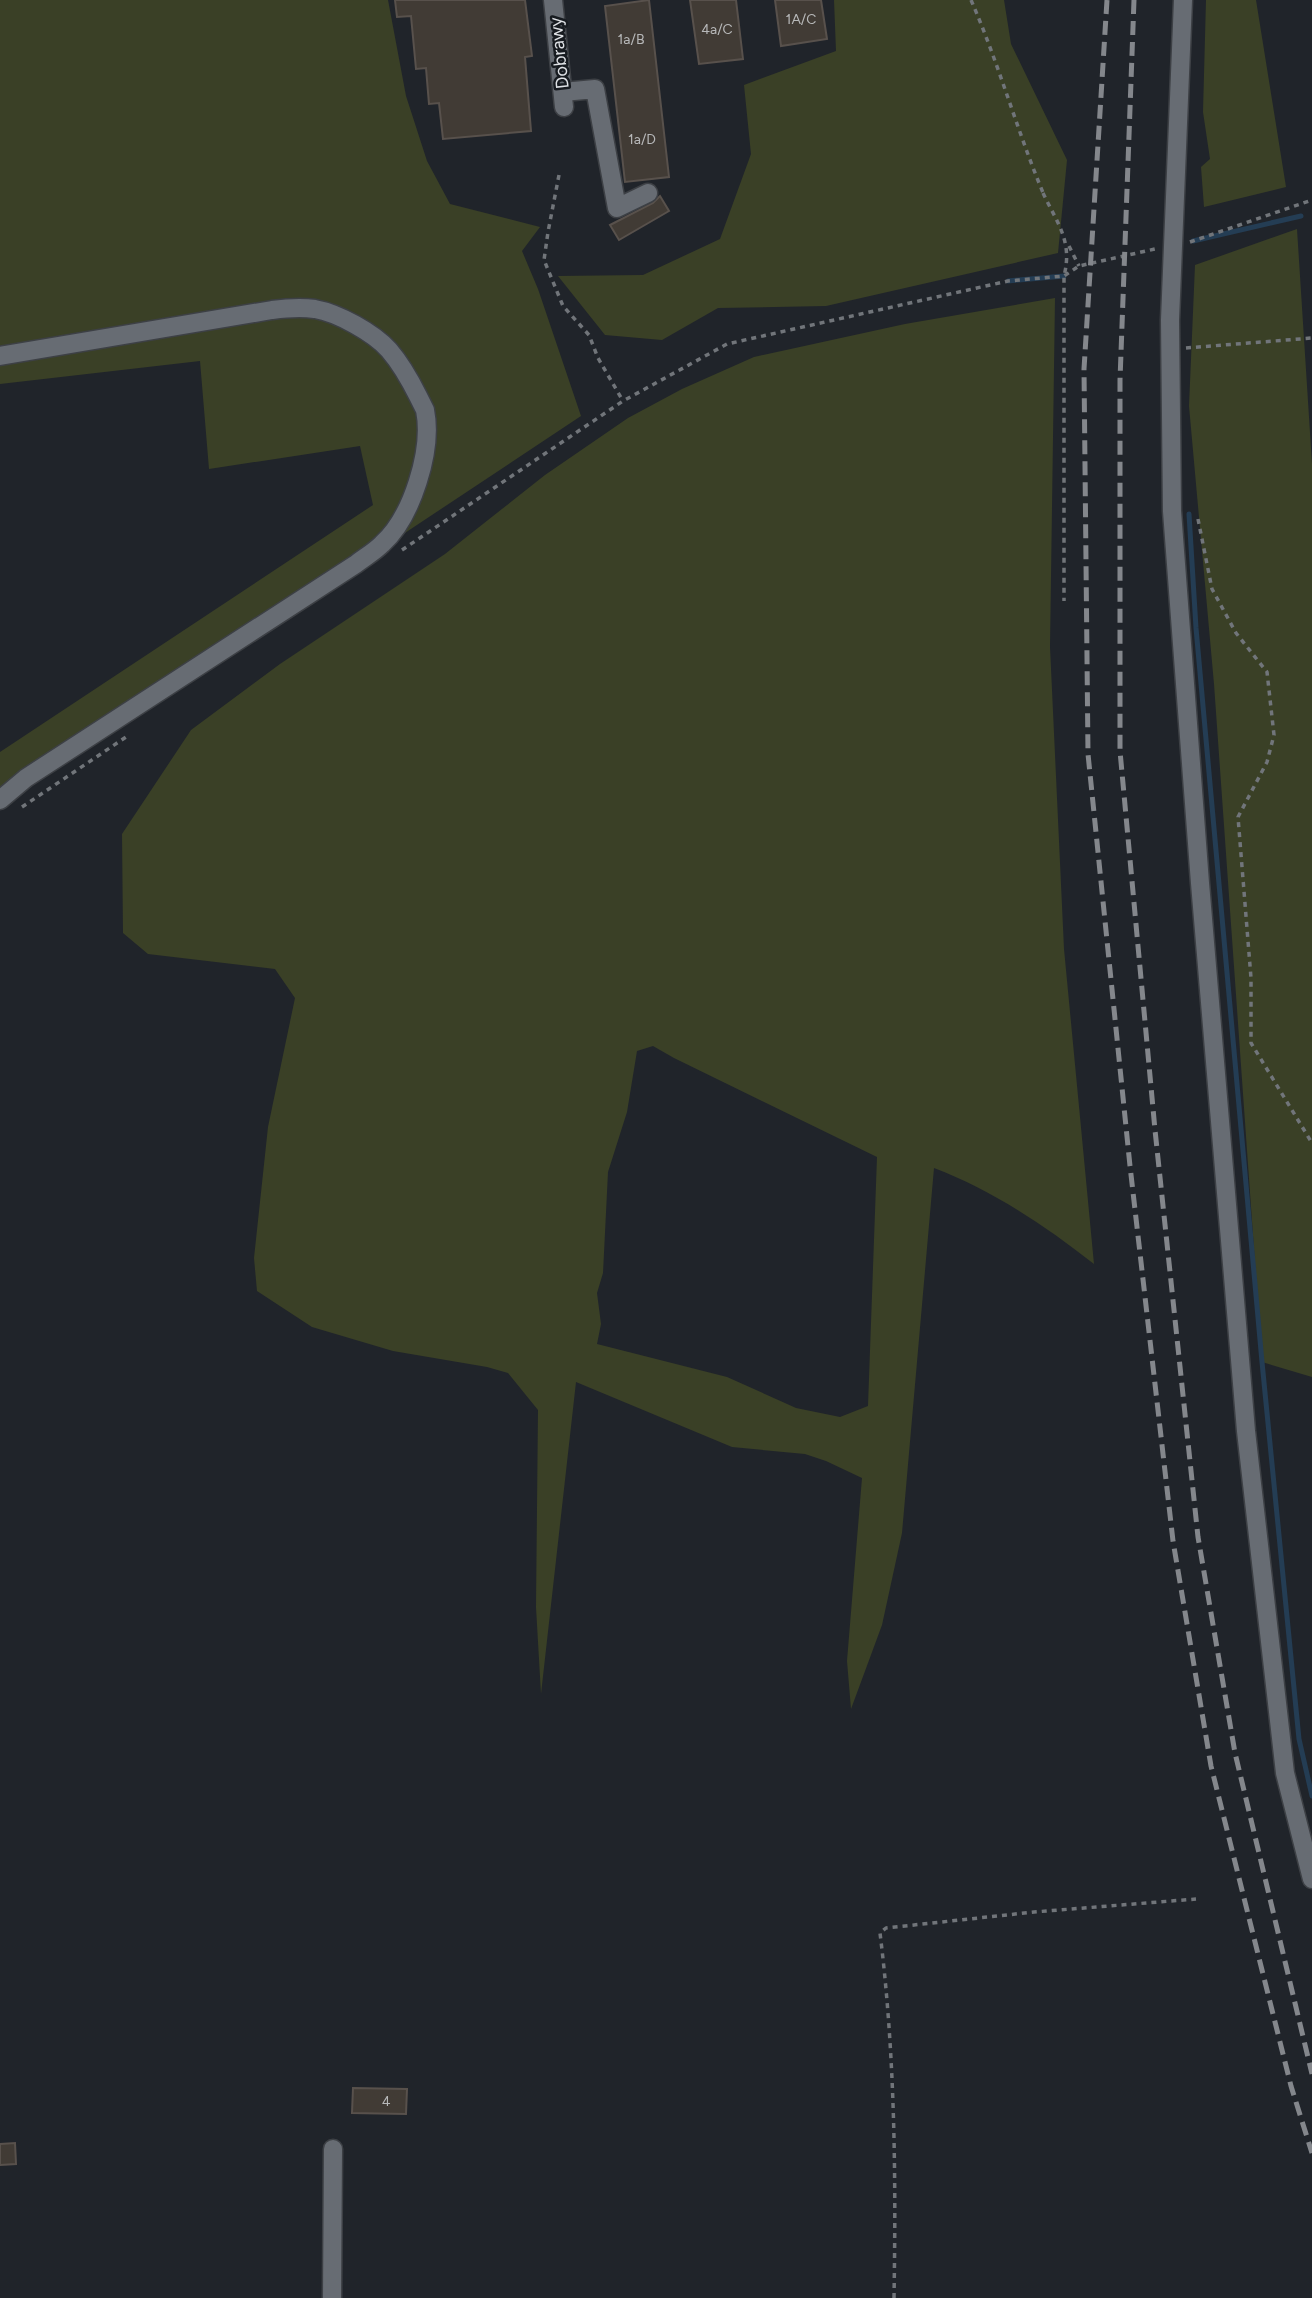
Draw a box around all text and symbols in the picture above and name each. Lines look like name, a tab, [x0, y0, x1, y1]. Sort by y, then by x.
house number: 1A/C	[786, 11, 816, 28]
street label: Dobrawy	[544, 15, 574, 90]
house number: 4a/C	[701, 21, 733, 38]
house number: 1a/B	[618, 31, 644, 48]
house number: 1a/D	[628, 131, 656, 148]
house number: 4	[382, 2093, 391, 2110]

